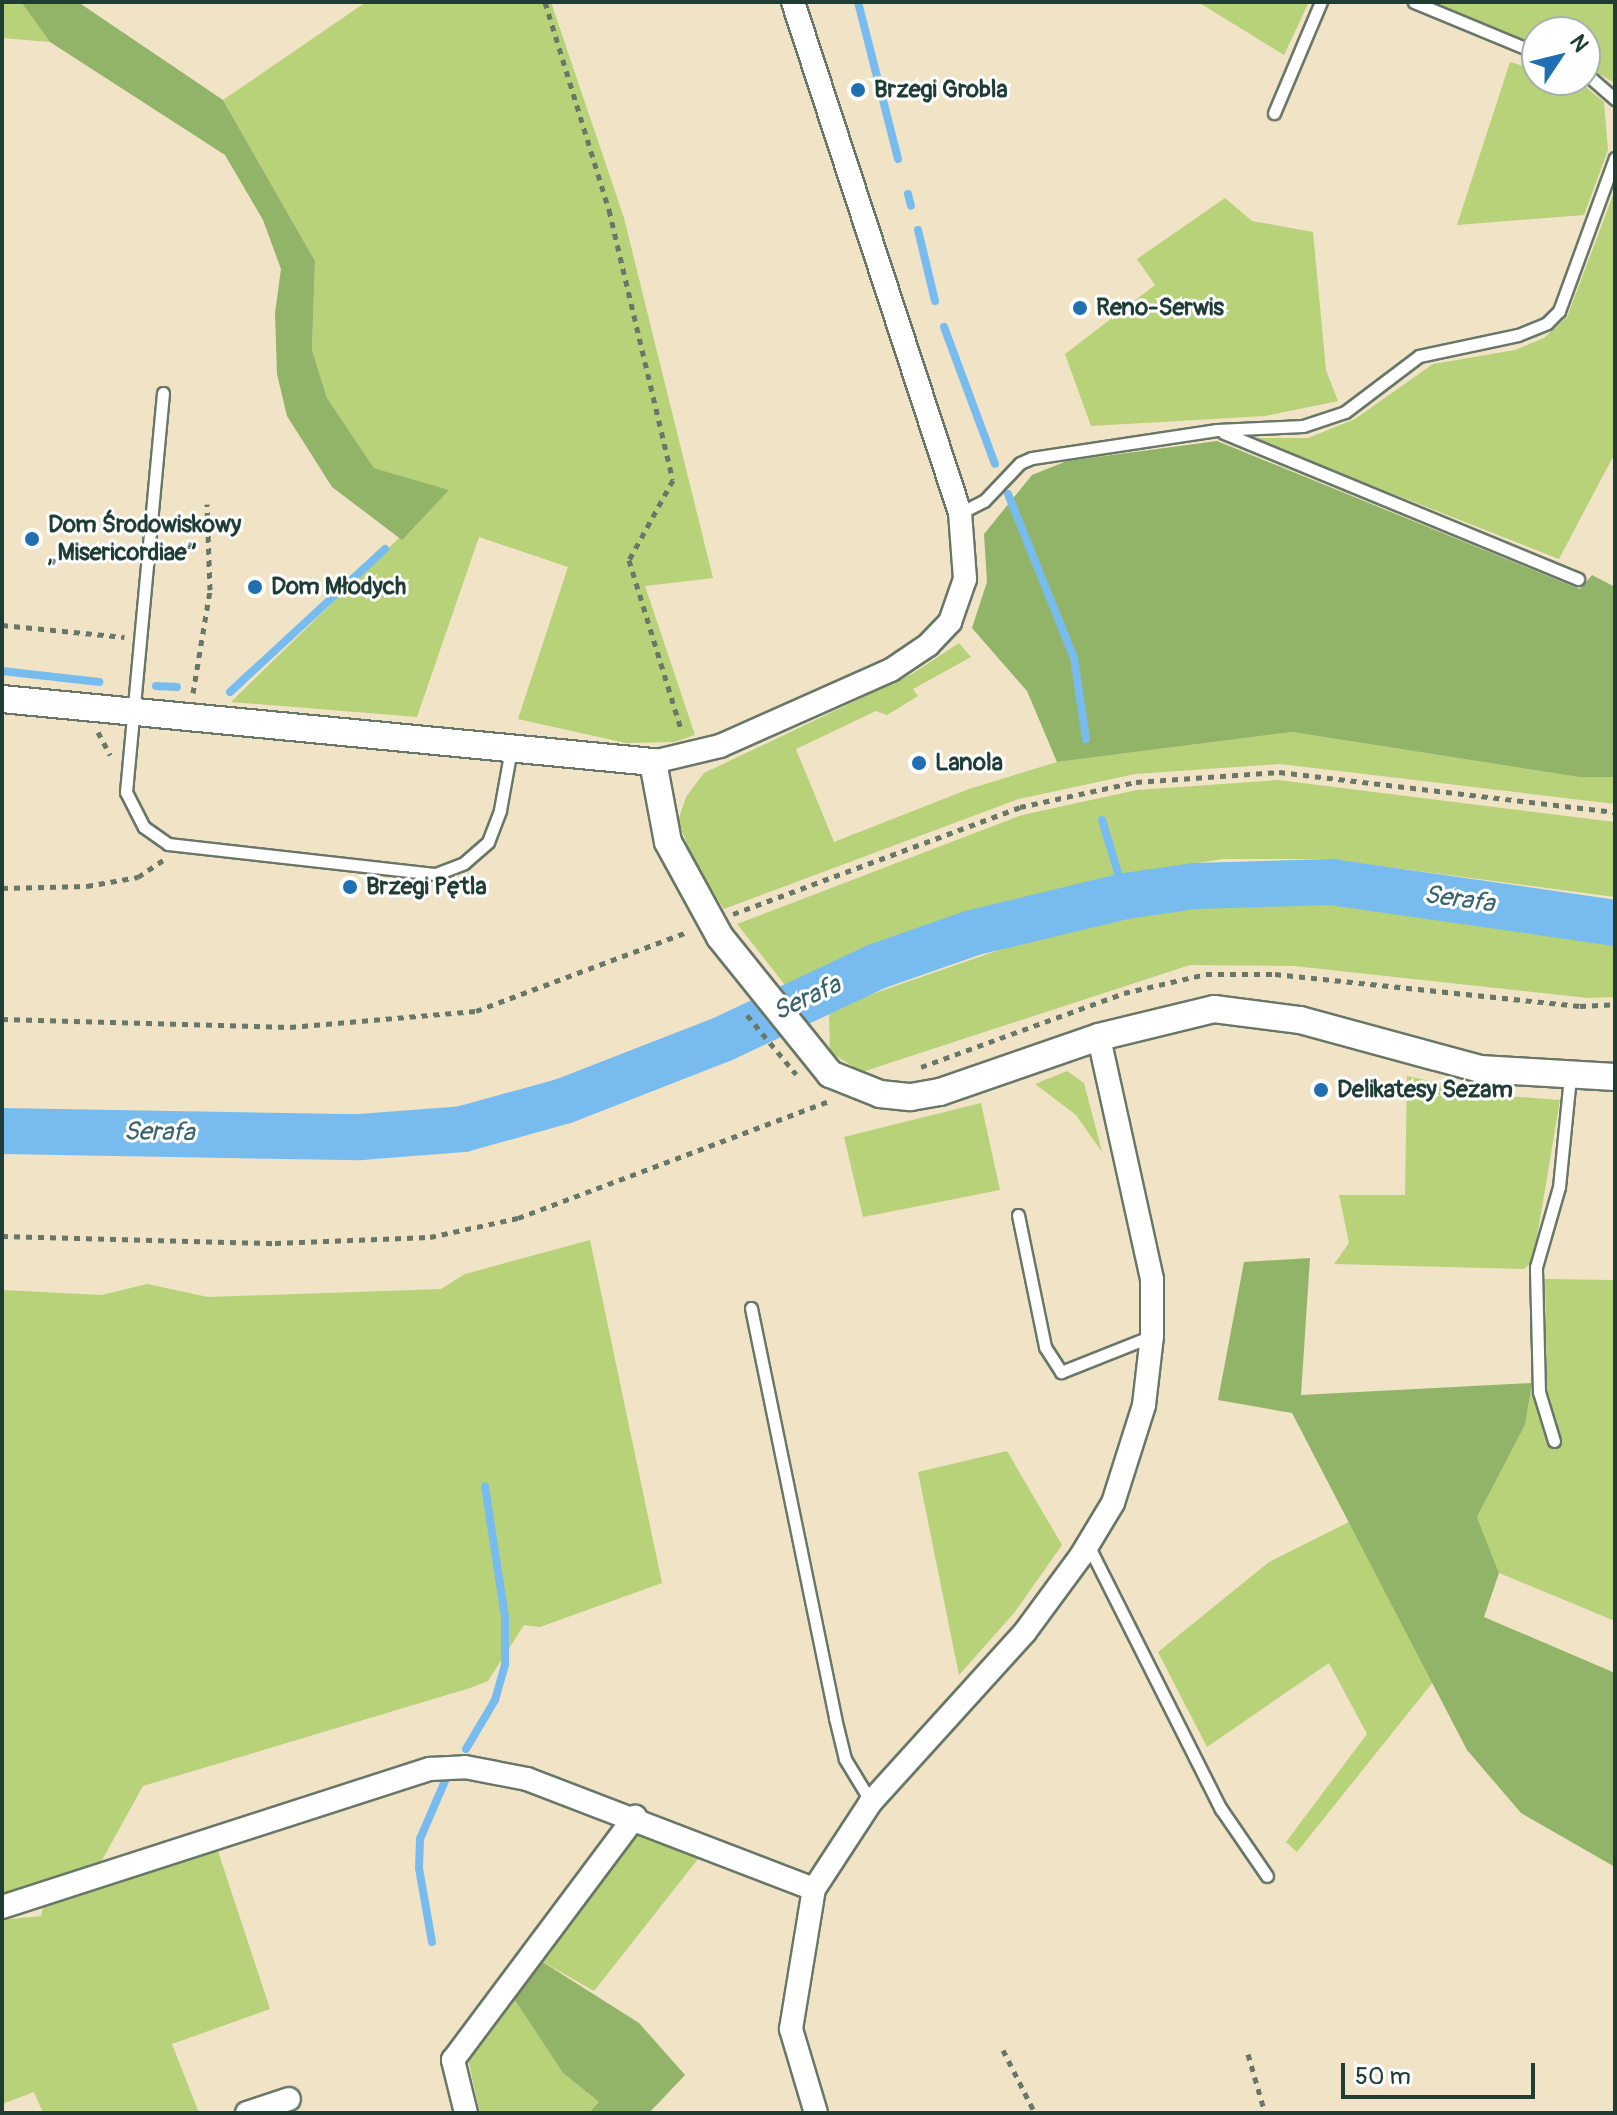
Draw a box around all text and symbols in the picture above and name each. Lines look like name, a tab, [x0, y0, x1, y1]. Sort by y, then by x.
north arrow	[1521, 16, 1601, 96]
text: N	[1563, 29, 1595, 58]
place label: Brzegi Grobla	[874, 76, 1008, 104]
marker: Brzegi Grobla	[849, 81, 867, 99]
place label: Reno-Serwis	[1096, 294, 1224, 322]
marker: Reno-Serwis	[1071, 299, 1089, 317]
place label: Dom Środowiskowy „Misericordiae”	[48, 511, 241, 567]
marker: Dom Środowiskowy „Misericordiae”	[23, 530, 41, 548]
place label: Dom Młodych	[271, 573, 406, 601]
marker: Dom Młodych	[246, 578, 264, 596]
place label: Lanola	[935, 749, 1003, 777]
marker: Lanola	[910, 754, 928, 772]
place label: Brzegi Pętla	[366, 873, 487, 901]
marker: Brzegi Pętla	[341, 878, 359, 896]
water label: Serafa	[1422, 880, 1496, 920]
water label: Serafa	[768, 970, 846, 1028]
place label: Delikatesy Sezam	[1337, 1076, 1513, 1104]
marker: Delikatesy Sezam	[1312, 1081, 1330, 1099]
water label: Serafa	[123, 1117, 195, 1149]
scale bar	[1345, 2047, 1539, 2097]
text: 50 m	[1355, 2062, 1411, 2091]

